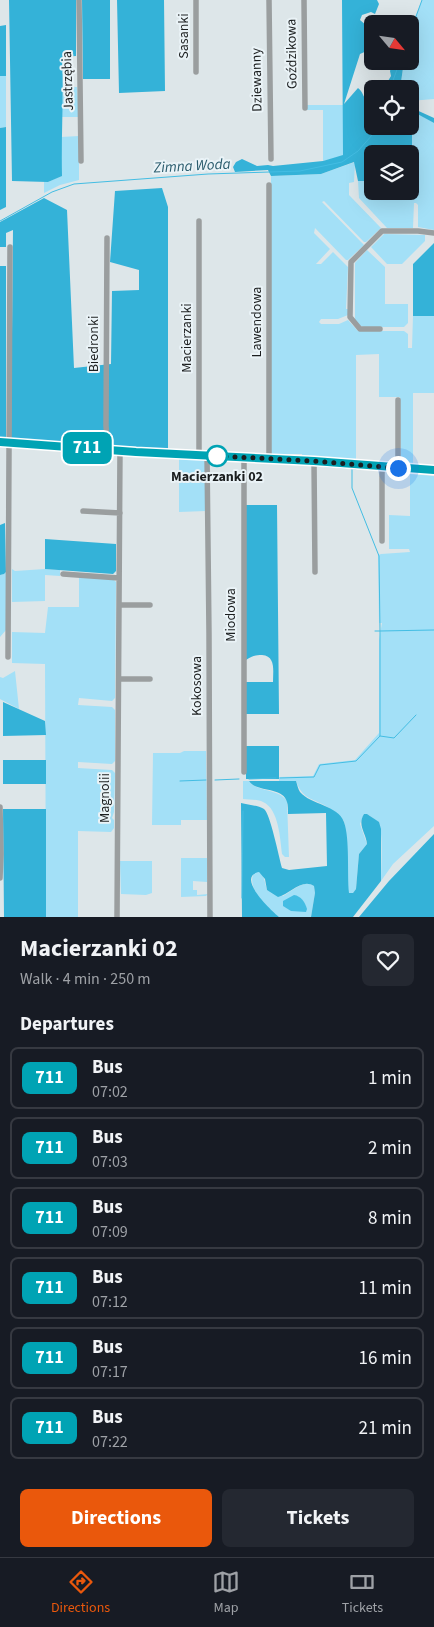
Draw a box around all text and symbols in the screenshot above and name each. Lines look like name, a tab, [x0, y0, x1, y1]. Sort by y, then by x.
street label: Sasanki	[174, 13, 194, 59]
north arrow	[364, 15, 419, 70]
map controls	[364, 15, 419, 200]
street label: Goździkowa	[281, 19, 303, 89]
street label: Dziewanny	[246, 47, 268, 112]
street label: Jastrzębia	[57, 51, 79, 111]
button: locate	[364, 80, 419, 135]
button: layers	[364, 145, 419, 200]
water label: Zimna Woda	[152, 153, 231, 179]
street label: Lawendowa	[247, 287, 267, 357]
street label: Macierzanki	[177, 303, 197, 373]
street label: Biedronki	[84, 316, 104, 372]
line badge: 711	[58, 432, 116, 464]
text: 711	[73, 435, 101, 460]
marker: Macierzanki 02	[206, 445, 228, 467]
your location	[386, 456, 411, 481]
place label: Macierzanki 02	[171, 467, 263, 487]
street label: Miodowa	[221, 588, 241, 642]
street label: Kokosowa	[187, 656, 207, 716]
street label: Magnolii	[95, 773, 115, 823]
text: Macierzanki 02	[20, 931, 178, 966]
button: heart	[362, 934, 414, 986]
text: Walk · 4 min · 250 m	[20, 968, 151, 990]
text: Departures	[20, 1011, 114, 1038]
text: Bus	[92, 1054, 123, 1081]
text: 711	[35, 1065, 64, 1090]
text: 1 min	[368, 1065, 412, 1092]
text: 07:02	[92, 1081, 128, 1103]
text: Bus	[92, 1124, 123, 1151]
text: 711	[35, 1135, 64, 1160]
text: 2 min	[368, 1135, 412, 1162]
text: 07:03	[92, 1151, 128, 1173]
text: Bus	[92, 1194, 123, 1221]
text: 711	[35, 1205, 64, 1230]
text: 8 min	[368, 1205, 412, 1232]
text: 07:09	[92, 1221, 128, 1243]
text: Bus	[92, 1264, 123, 1291]
text: 711	[35, 1275, 64, 1300]
text: 11 min	[358, 1275, 412, 1302]
text: 07:12	[92, 1291, 128, 1313]
text: Bus	[92, 1334, 123, 1361]
text: 711	[35, 1345, 64, 1370]
text: 16 min	[358, 1345, 412, 1372]
text: 07:17	[92, 1361, 128, 1383]
text: Bus	[92, 1404, 123, 1431]
text: 711	[35, 1415, 64, 1440]
text: 21 min	[358, 1415, 412, 1442]
text: 07:22	[92, 1431, 128, 1453]
button: Directions	[20, 1489, 212, 1547]
button: Tickets	[222, 1489, 414, 1547]
tab: Directions	[51, 1568, 110, 1618]
tab: Map	[212, 1568, 240, 1618]
tab: Tickets	[342, 1568, 383, 1618]

